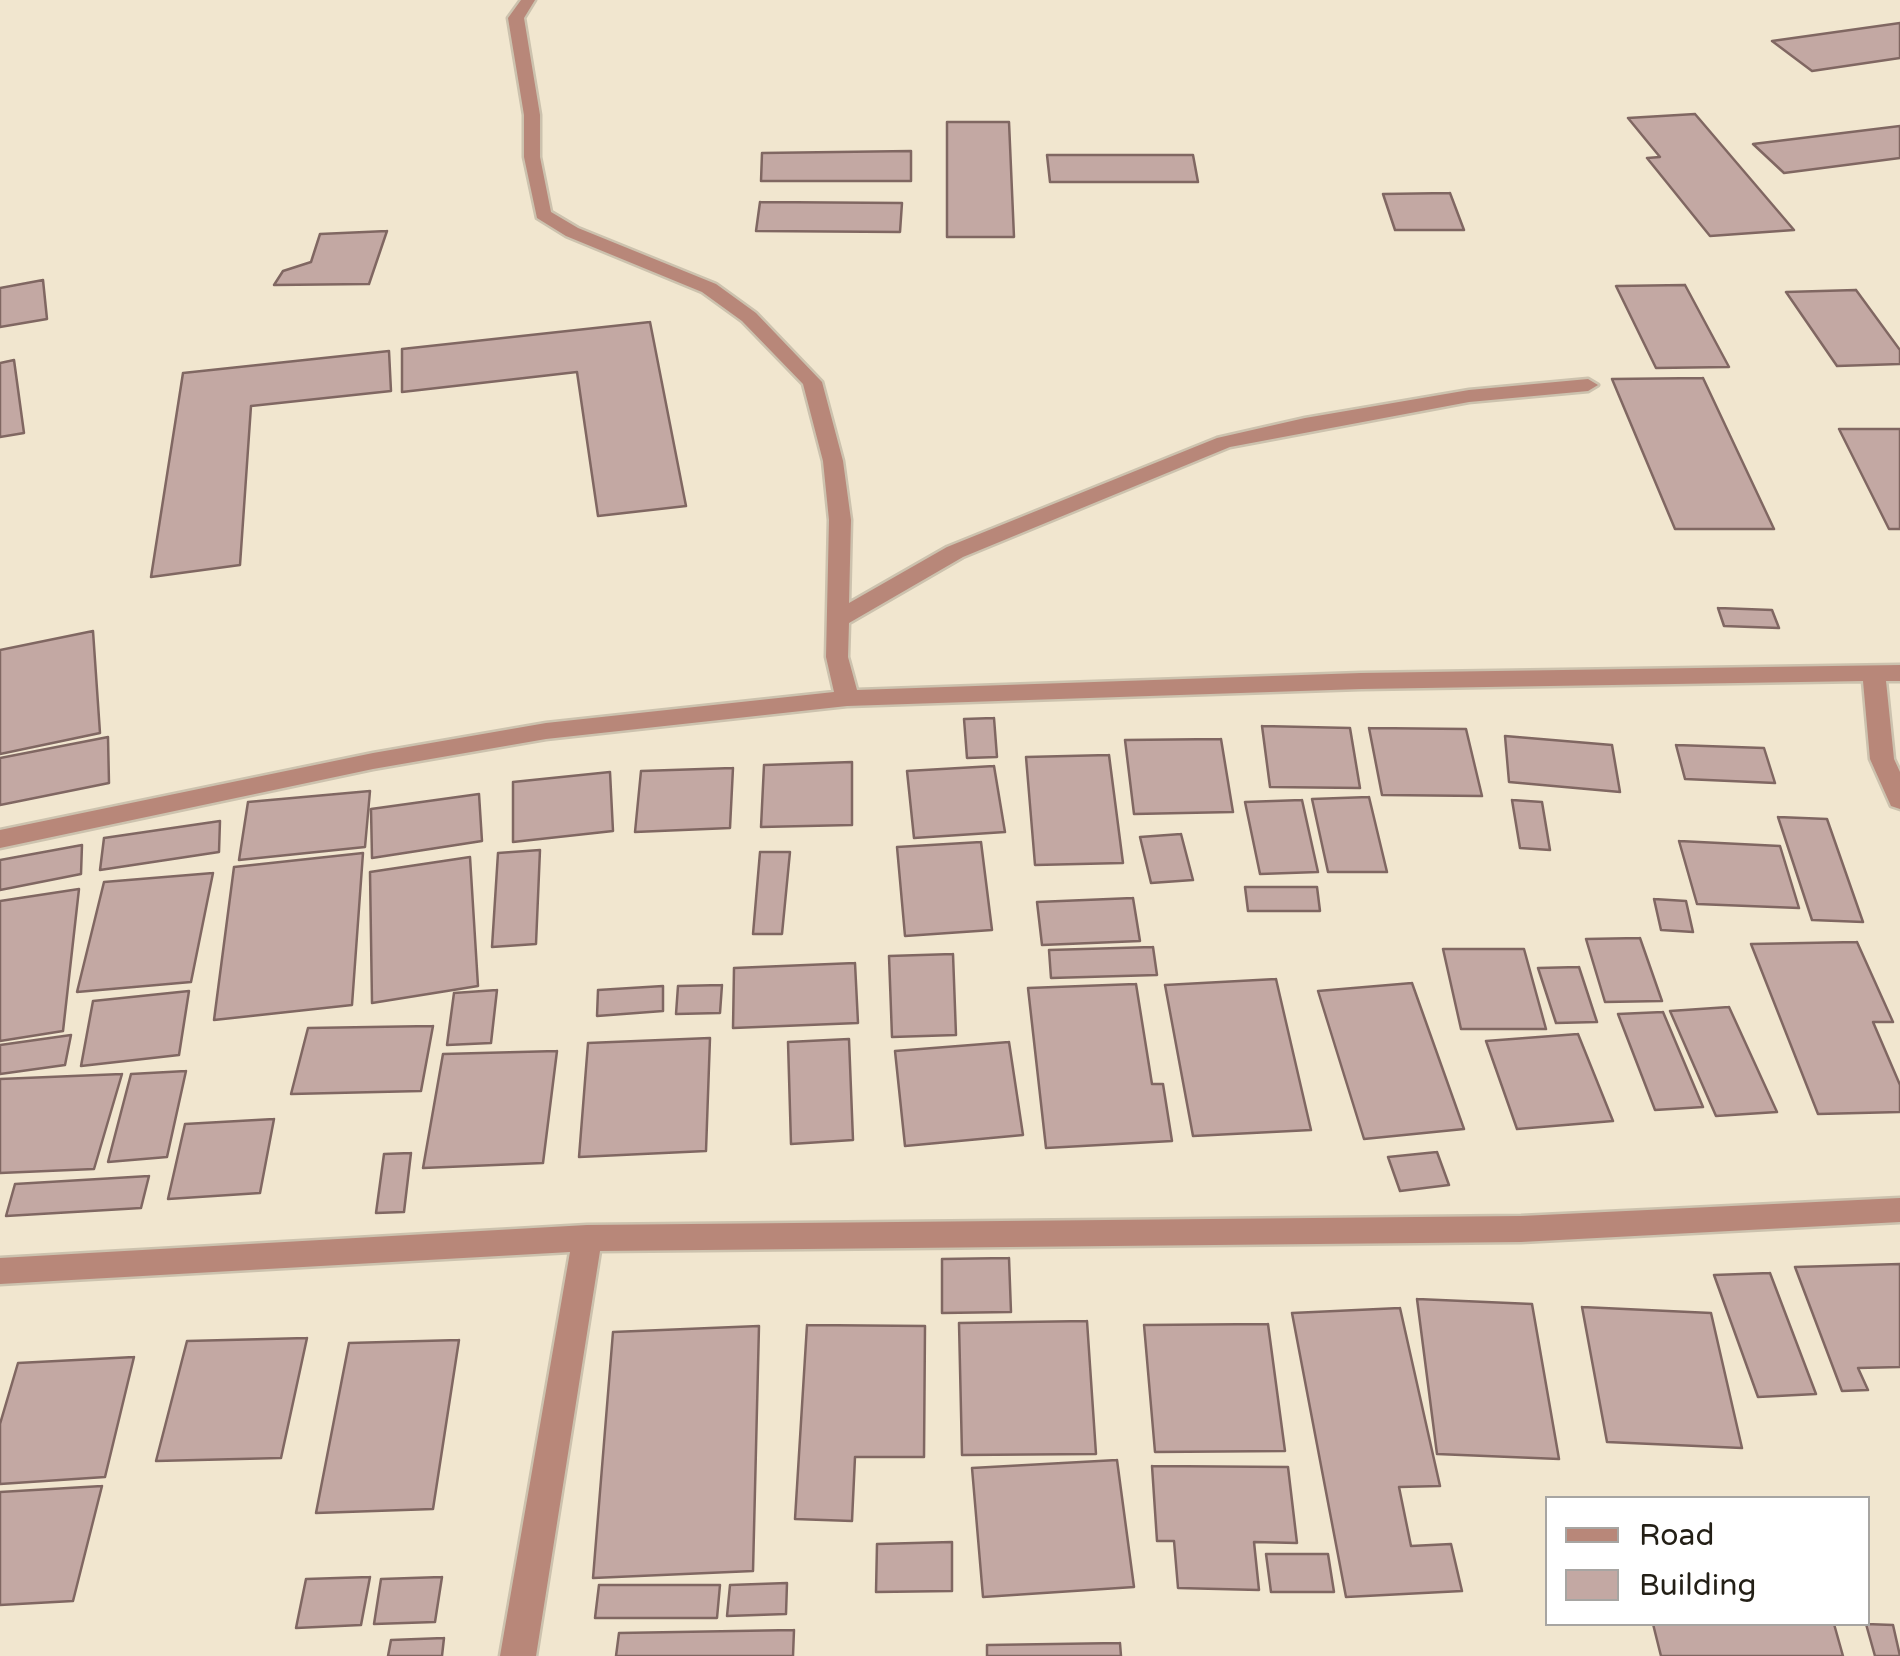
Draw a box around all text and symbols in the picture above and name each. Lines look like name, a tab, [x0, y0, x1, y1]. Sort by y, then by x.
legend	[1545, 1496, 1870, 1626]
text: Road	[1639, 1517, 1714, 1554]
text: Building	[1639, 1567, 1756, 1604]

